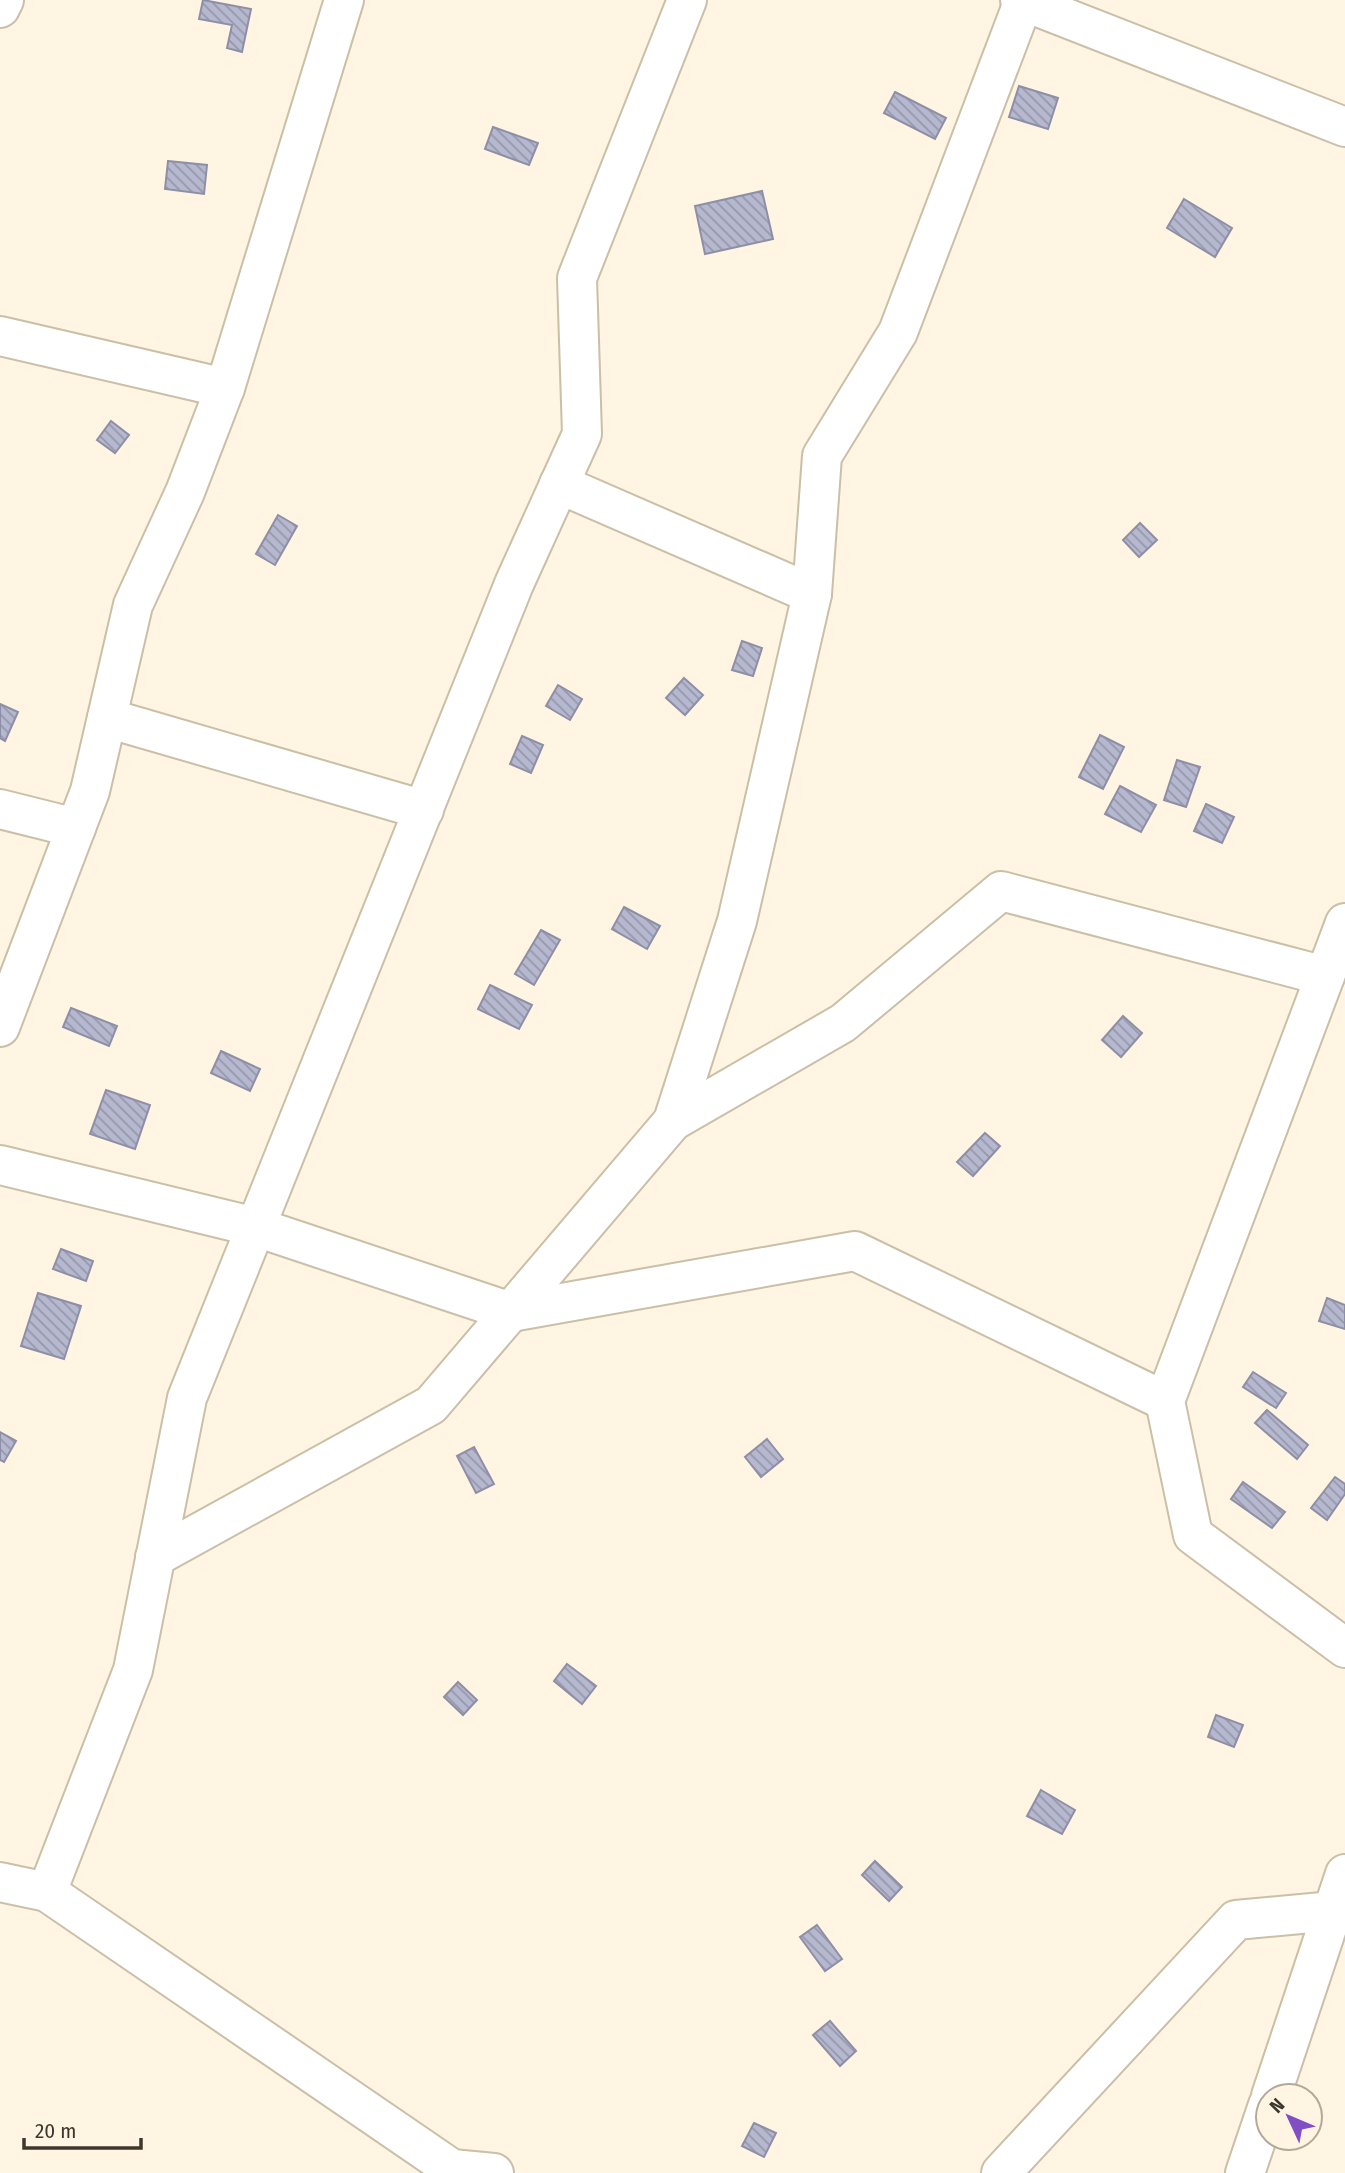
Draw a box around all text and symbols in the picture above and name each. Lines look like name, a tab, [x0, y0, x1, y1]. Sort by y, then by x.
north arrow	[1254, 2082, 1324, 2152]
text: N	[1265, 2093, 1289, 2118]
scale bar	[24, 2106, 142, 2150]
text: 20 m	[35, 2118, 76, 2144]

